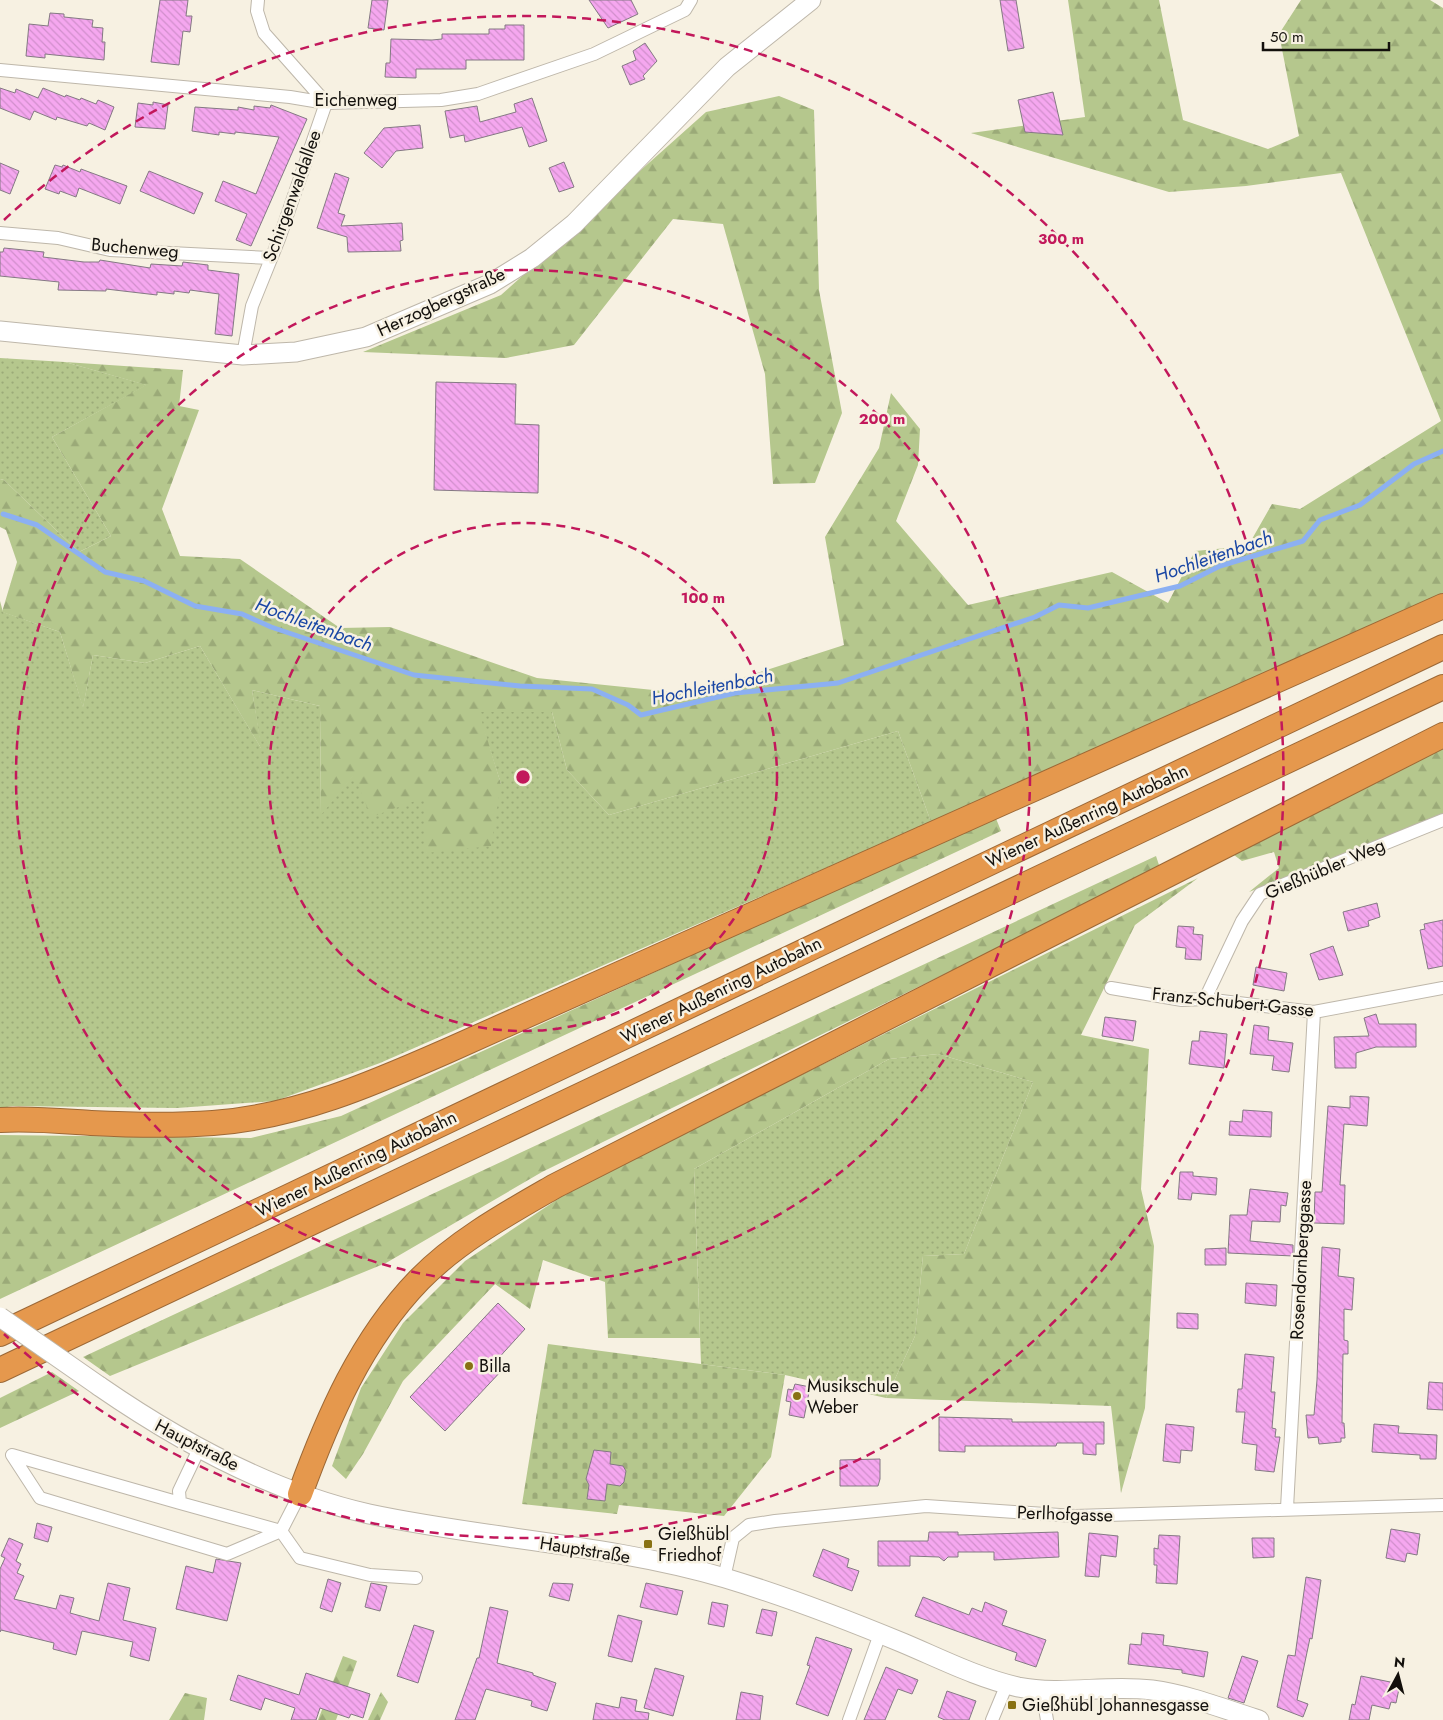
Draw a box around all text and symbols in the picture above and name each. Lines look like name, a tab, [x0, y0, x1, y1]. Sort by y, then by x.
scale bar	[1263, 20, 1389, 52]
text: 50 m	[1270, 26, 1304, 48]
street label: Eichenweg	[315, 87, 397, 113]
street label: Schirgenwaldallee	[256, 127, 328, 265]
text: 300 m	[1038, 228, 1084, 250]
street label: Buchenweg	[90, 231, 180, 265]
street label: Herzogbergstraße	[373, 261, 509, 343]
text: 200 m	[859, 408, 905, 430]
water label: Hochleitenbach	[1150, 524, 1276, 589]
text: 100 m	[681, 587, 725, 609]
water label: Hochleitenbach	[251, 591, 376, 658]
water label: Hochleitenbach	[649, 661, 775, 712]
street label: Wiener Außenring Autobahn	[981, 758, 1193, 874]
centre of rings	[514, 768, 532, 786]
street label: Gießhübler Weg	[1261, 832, 1389, 906]
street label: Wiener Außenring Autobahn	[616, 930, 826, 1050]
street label: Franz-Schubert-Gasse	[1151, 981, 1315, 1023]
street label: Wiener Außenring Autobahn	[251, 1104, 461, 1224]
street label: Rosendornberggasse	[1284, 1179, 1318, 1341]
place label: Billa	[479, 1353, 511, 1379]
marker: Billa	[463, 1360, 475, 1372]
place label: Musikschule Weber	[807, 1373, 899, 1420]
marker: Musikschule Weber	[791, 1390, 803, 1402]
street label: Hauptstraße	[150, 1413, 244, 1477]
street label: Perlhofgasse	[1017, 1499, 1113, 1529]
place label: Gießhübl Friedhof	[658, 1521, 729, 1568]
street label: Hauptstraße	[538, 1530, 632, 1570]
marker: Gießhübl Friedhof	[642, 1538, 654, 1550]
north arrow	[1373, 1650, 1423, 1700]
text: N	[1393, 1651, 1406, 1673]
place label: Gießhübl Johannesgasse	[1022, 1692, 1209, 1718]
marker: Gießhübl Johannesgasse	[1006, 1699, 1018, 1711]

